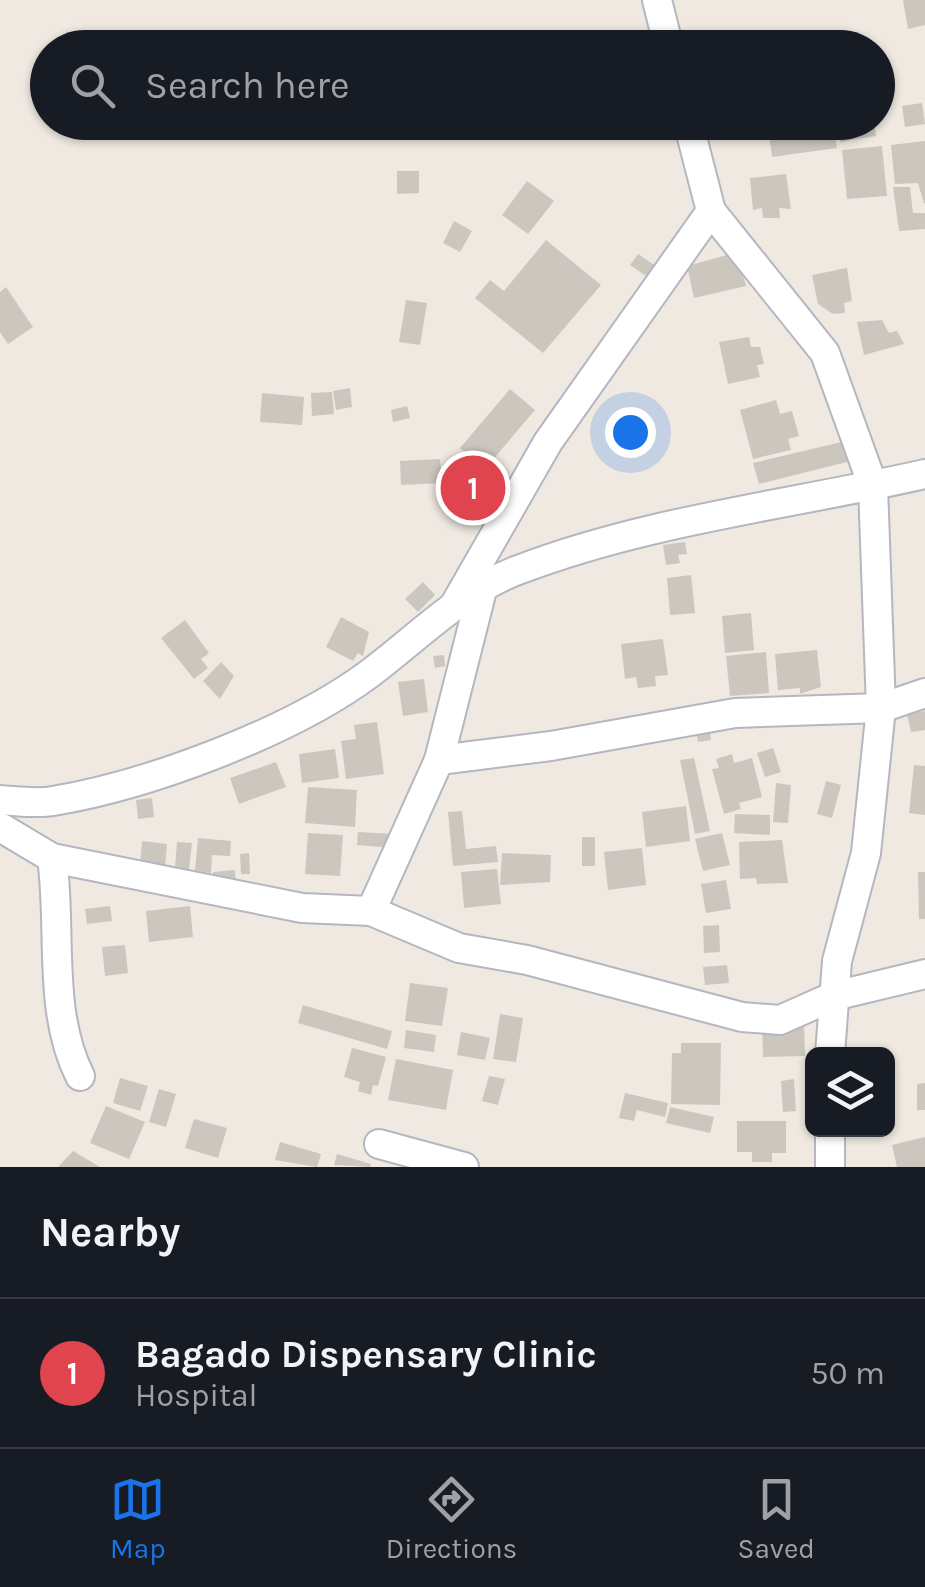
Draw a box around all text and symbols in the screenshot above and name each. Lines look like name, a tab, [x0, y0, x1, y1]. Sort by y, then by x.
search box	[30, 30, 895, 140]
icon: search	[65, 58, 120, 113]
text: Search here	[145, 63, 349, 108]
your location	[605, 407, 656, 458]
pin: 1	[440, 450, 506, 526]
map controls	[805, 1047, 895, 1137]
button: layers	[805, 1047, 895, 1137]
text: Nearby	[40, 1207, 180, 1257]
text: Bagado Dispensary Clinic	[135, 1332, 597, 1377]
text: 1	[67, 1355, 78, 1392]
text: 50 m	[810, 1355, 885, 1392]
text: Hospital	[135, 1377, 258, 1414]
tab: Map	[110, 1472, 166, 1565]
tab: Directions	[386, 1472, 517, 1565]
tab: Saved	[737, 1472, 815, 1565]

